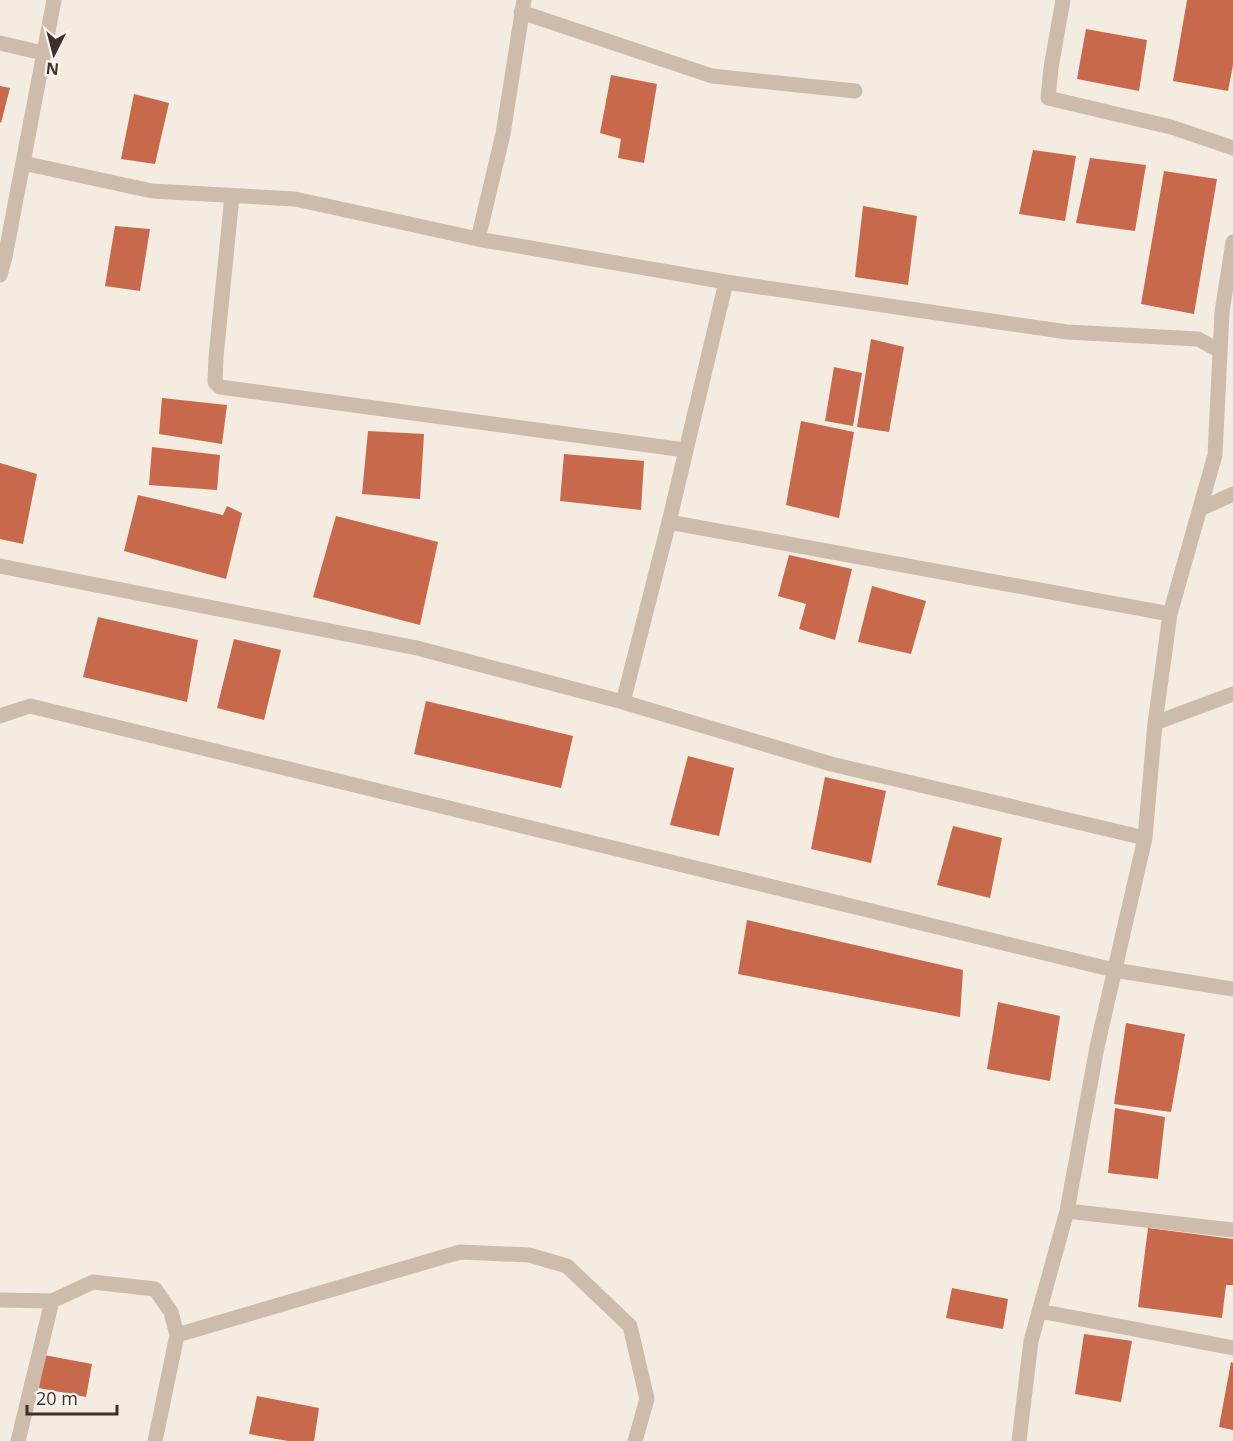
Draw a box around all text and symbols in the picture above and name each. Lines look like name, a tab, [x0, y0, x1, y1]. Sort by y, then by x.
north arrow	[24, 24, 84, 84]
text: N	[45, 57, 60, 81]
scale bar	[27, 1378, 117, 1416]
text: 20 m	[36, 1386, 78, 1410]

